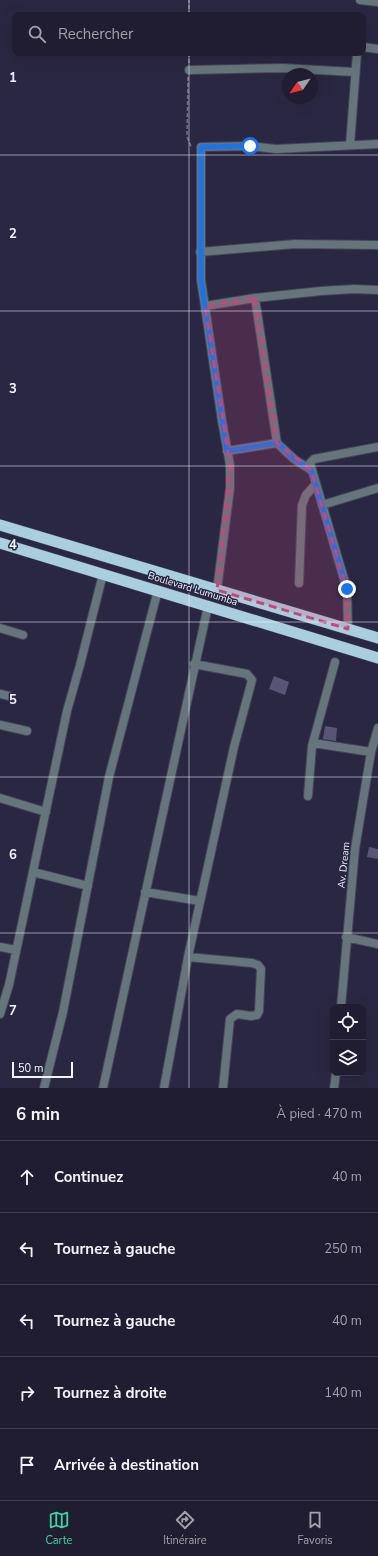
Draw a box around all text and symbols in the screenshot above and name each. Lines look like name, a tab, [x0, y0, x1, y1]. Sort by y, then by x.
search box	[12, 12, 366, 56]
icon: search	[26, 23, 48, 45]
text: Rechercher	[58, 24, 133, 44]
north arrow	[282, 68, 318, 104]
text: 1	[9, 69, 17, 87]
route start	[241, 137, 259, 155]
text: 2	[9, 225, 17, 243]
text: 3	[9, 380, 17, 398]
text: 4	[9, 536, 17, 554]
street label: Boulevard Lumumba	[146, 569, 239, 609]
route end	[338, 580, 356, 598]
text: 5	[9, 691, 17, 709]
street label: Av. Dream	[335, 841, 353, 889]
text: 6	[9, 846, 17, 864]
text: 7	[9, 1002, 17, 1020]
map controls	[330, 1004, 366, 1076]
button: locate	[330, 1004, 366, 1040]
button: layers	[330, 1040, 366, 1076]
scale bar	[12, 1060, 73, 1079]
text: 50 m	[18, 1061, 43, 1076]
text: 6 min	[16, 1103, 60, 1126]
text: À pied · 470 m	[277, 1105, 362, 1123]
icon: ahead	[16, 1166, 38, 1188]
text: Continuez	[54, 1167, 123, 1187]
text: 40 m	[332, 1168, 362, 1186]
icon: left	[16, 1238, 38, 1260]
text: Tournez à gauche	[54, 1239, 176, 1259]
text: 250 m	[324, 1240, 362, 1258]
icon: left	[16, 1310, 38, 1332]
text: Tournez à gauche	[54, 1311, 176, 1331]
text: 40 m	[332, 1312, 362, 1330]
icon: right	[16, 1382, 38, 1404]
text: Tournez à droite	[54, 1383, 167, 1403]
text: 140 m	[324, 1384, 362, 1402]
icon: arrive	[16, 1454, 38, 1476]
text: Arrivée à destination	[54, 1455, 199, 1475]
tab: Carte	[45, 1509, 72, 1548]
tab: Itinéraire	[163, 1509, 207, 1548]
tab: Favoris	[297, 1509, 333, 1548]

